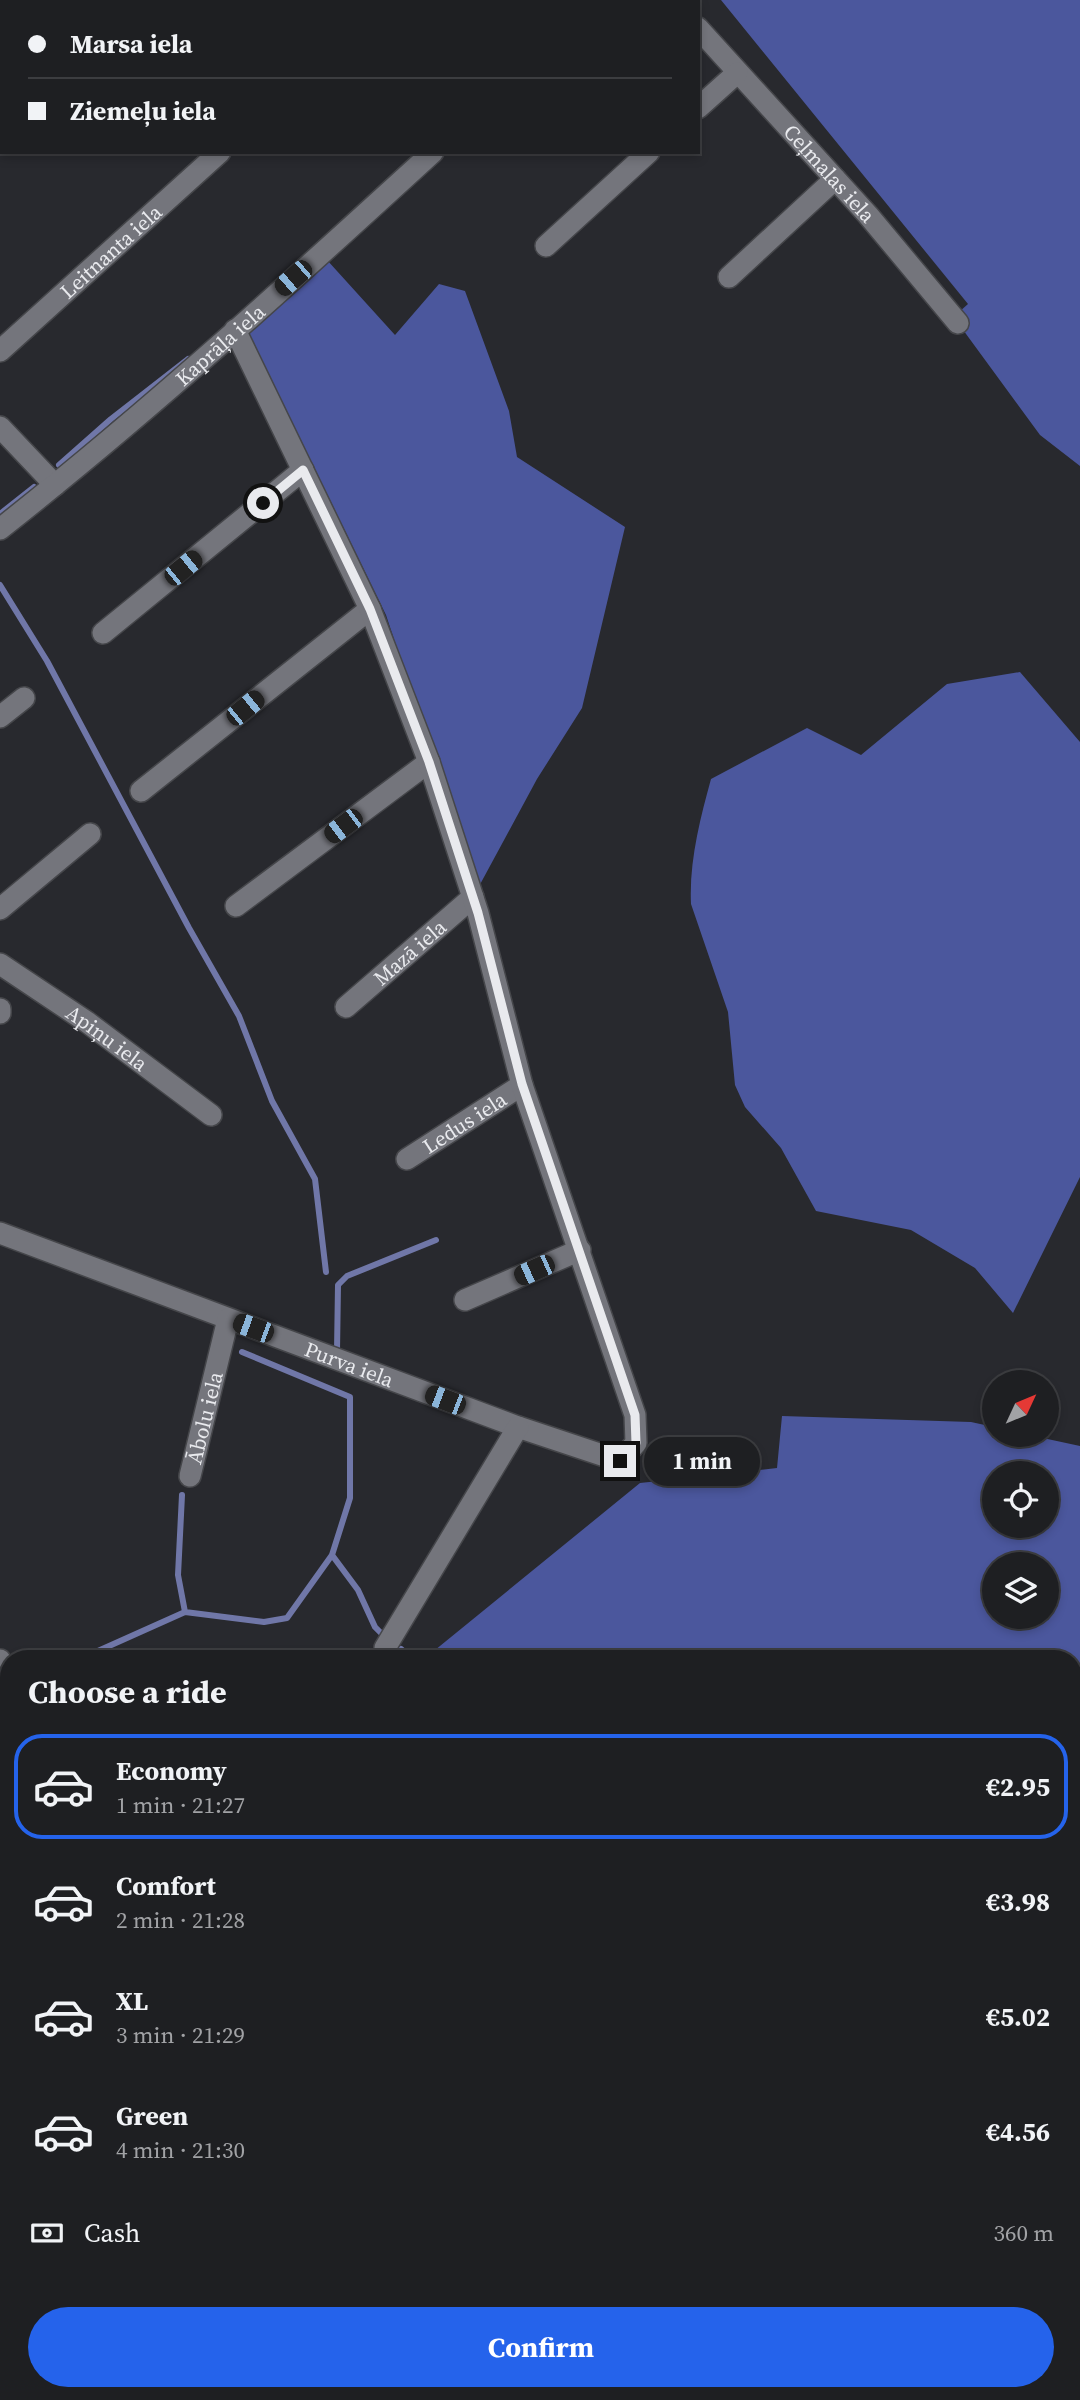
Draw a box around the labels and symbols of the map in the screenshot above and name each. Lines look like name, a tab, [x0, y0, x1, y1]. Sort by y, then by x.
street label: Ceļmalas iela	[777, 117, 882, 229]
street label: Leitnanta iela	[53, 197, 168, 305]
car	[271, 256, 316, 300]
street label: Kaprāļa iela	[169, 297, 271, 392]
route start	[247, 487, 279, 519]
car	[161, 547, 206, 589]
car	[223, 687, 268, 729]
car	[320, 805, 367, 847]
street label: Mazā iela	[367, 912, 452, 992]
street label: Apiņu iela	[61, 998, 154, 1078]
street label: Ledus iela	[416, 1084, 512, 1160]
car	[511, 1252, 558, 1288]
car	[230, 1311, 277, 1345]
street label: Purva iela	[301, 1334, 398, 1394]
street label: Ābolu iela	[179, 1368, 229, 1467]
north arrow	[982, 1370, 1059, 1447]
car	[422, 1383, 469, 1417]
callout: 1 min	[644, 1436, 760, 1486]
route end	[604, 1445, 636, 1477]

